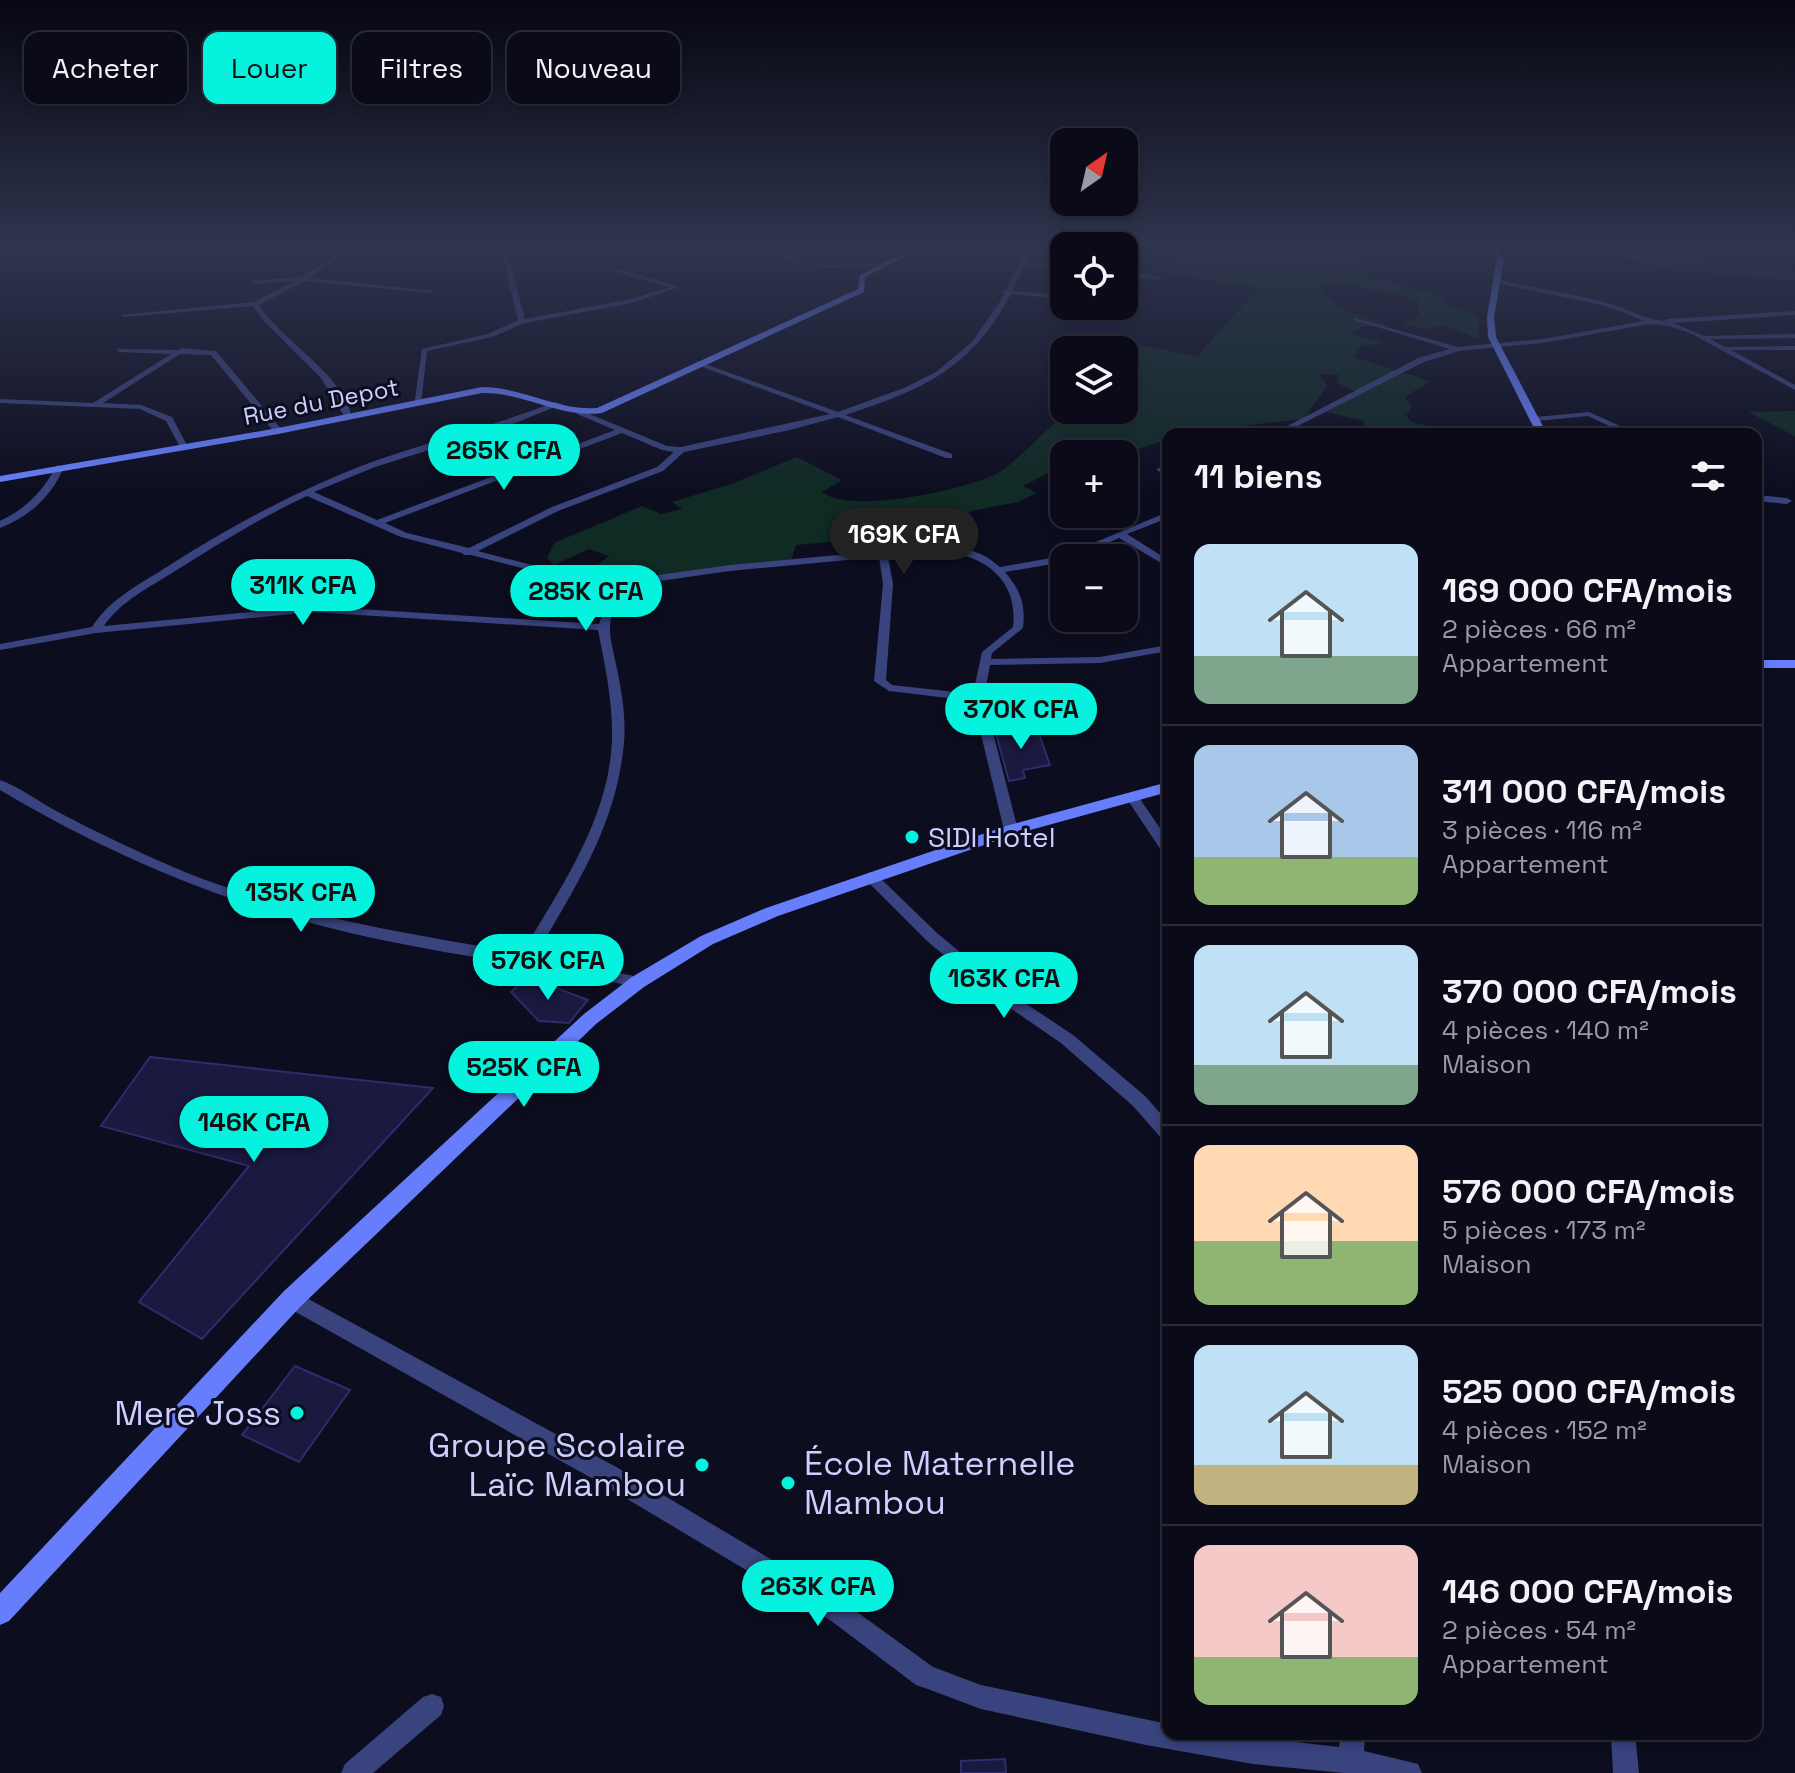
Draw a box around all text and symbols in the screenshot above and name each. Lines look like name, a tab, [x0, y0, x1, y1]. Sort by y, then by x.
chip: Acheter	[24, 32, 187, 104]
chip: Louer	[203, 32, 336, 104]
chip: Filtres	[352, 32, 491, 104]
chip: Nouveau	[507, 32, 680, 104]
north arrow	[1050, 128, 1138, 216]
map controls	[1050, 128, 1138, 632]
button: locate	[1050, 232, 1138, 320]
button: layers	[1050, 336, 1138, 424]
street label: Rue du Depot	[241, 371, 401, 432]
pin: 265K CFA	[421, 424, 587, 492]
text: 265K CFA	[446, 433, 562, 467]
button: +	[1050, 440, 1138, 528]
icon: filters	[1686, 454, 1730, 498]
text: 11 biens	[1194, 455, 1323, 498]
pin: 169K CFA	[821, 508, 987, 576]
text: 169K CFA	[848, 517, 960, 551]
button: −	[1050, 544, 1138, 632]
pin: 311K CFA	[220, 559, 386, 627]
pin: 285K CFA	[503, 565, 669, 633]
text: 311K CFA	[249, 568, 357, 602]
text: 169 000 CFA/mois	[1442, 569, 1733, 612]
text: 285K CFA	[528, 574, 644, 608]
icon: home	[1258, 576, 1354, 672]
text: 2 pièces · 66 m²	[1442, 612, 1636, 646]
text: Appartement	[1442, 646, 1609, 680]
pin: 370K CFA	[938, 683, 1104, 751]
text: 370K CFA	[963, 692, 1079, 726]
text: 311 000 CFA/mois	[1442, 770, 1726, 813]
icon: home	[1258, 777, 1354, 873]
text: 3 pièces · 116 m²	[1442, 813, 1642, 847]
place label: SIDI Hotel	[928, 819, 1056, 855]
marker: SIDI Hotel	[903, 828, 921, 846]
text: Appartement	[1442, 847, 1609, 881]
pin: 135K CFA	[218, 866, 384, 934]
text: 135K CFA	[245, 875, 357, 909]
pin: 576K CFA	[465, 934, 631, 1002]
text: 576K CFA	[491, 943, 605, 977]
pin: 163K CFA	[921, 952, 1087, 1020]
text: 163K CFA	[948, 961, 1060, 995]
text: 370 000 CFA/mois	[1442, 970, 1737, 1013]
icon: home	[1258, 977, 1354, 1073]
text: 4 pièces · 140 m²	[1442, 1013, 1649, 1047]
pin: 525K CFA	[441, 1041, 607, 1109]
text: Maison	[1442, 1047, 1532, 1081]
text: 525K CFA	[466, 1050, 582, 1084]
pin: 146K CFA	[171, 1096, 337, 1164]
text: 146K CFA	[197, 1105, 311, 1139]
text: 576 000 CFA/mois	[1442, 1170, 1735, 1213]
icon: home	[1258, 1177, 1354, 1273]
text: 5 pièces · 173 m²	[1442, 1213, 1645, 1247]
text: Maison	[1442, 1247, 1532, 1281]
text: 525 000 CFA/mois	[1442, 1370, 1736, 1413]
icon: home	[1258, 1377, 1354, 1473]
place label: Mere Joss	[114, 1392, 281, 1435]
marker: Mere Joss	[288, 1404, 306, 1422]
text: 4 pièces · 152 m²	[1442, 1413, 1647, 1447]
place label: Groupe Scolaire Laïc Mambou	[428, 1424, 686, 1506]
place label: École Maternelle Mambou	[804, 1442, 1075, 1524]
text: Maison	[1442, 1447, 1532, 1481]
marker: Groupe Scolaire Laïc Mambou	[693, 1456, 711, 1474]
marker: École Maternelle Mambou	[779, 1474, 797, 1492]
pin: 263K CFA	[735, 1560, 901, 1628]
text: 263K CFA	[760, 1569, 876, 1603]
text: 146 000 CFA/mois	[1442, 1570, 1733, 1613]
icon: home	[1258, 1577, 1354, 1673]
text: 2 pièces · 54 m²	[1442, 1613, 1636, 1647]
text: Appartement	[1442, 1647, 1609, 1681]

